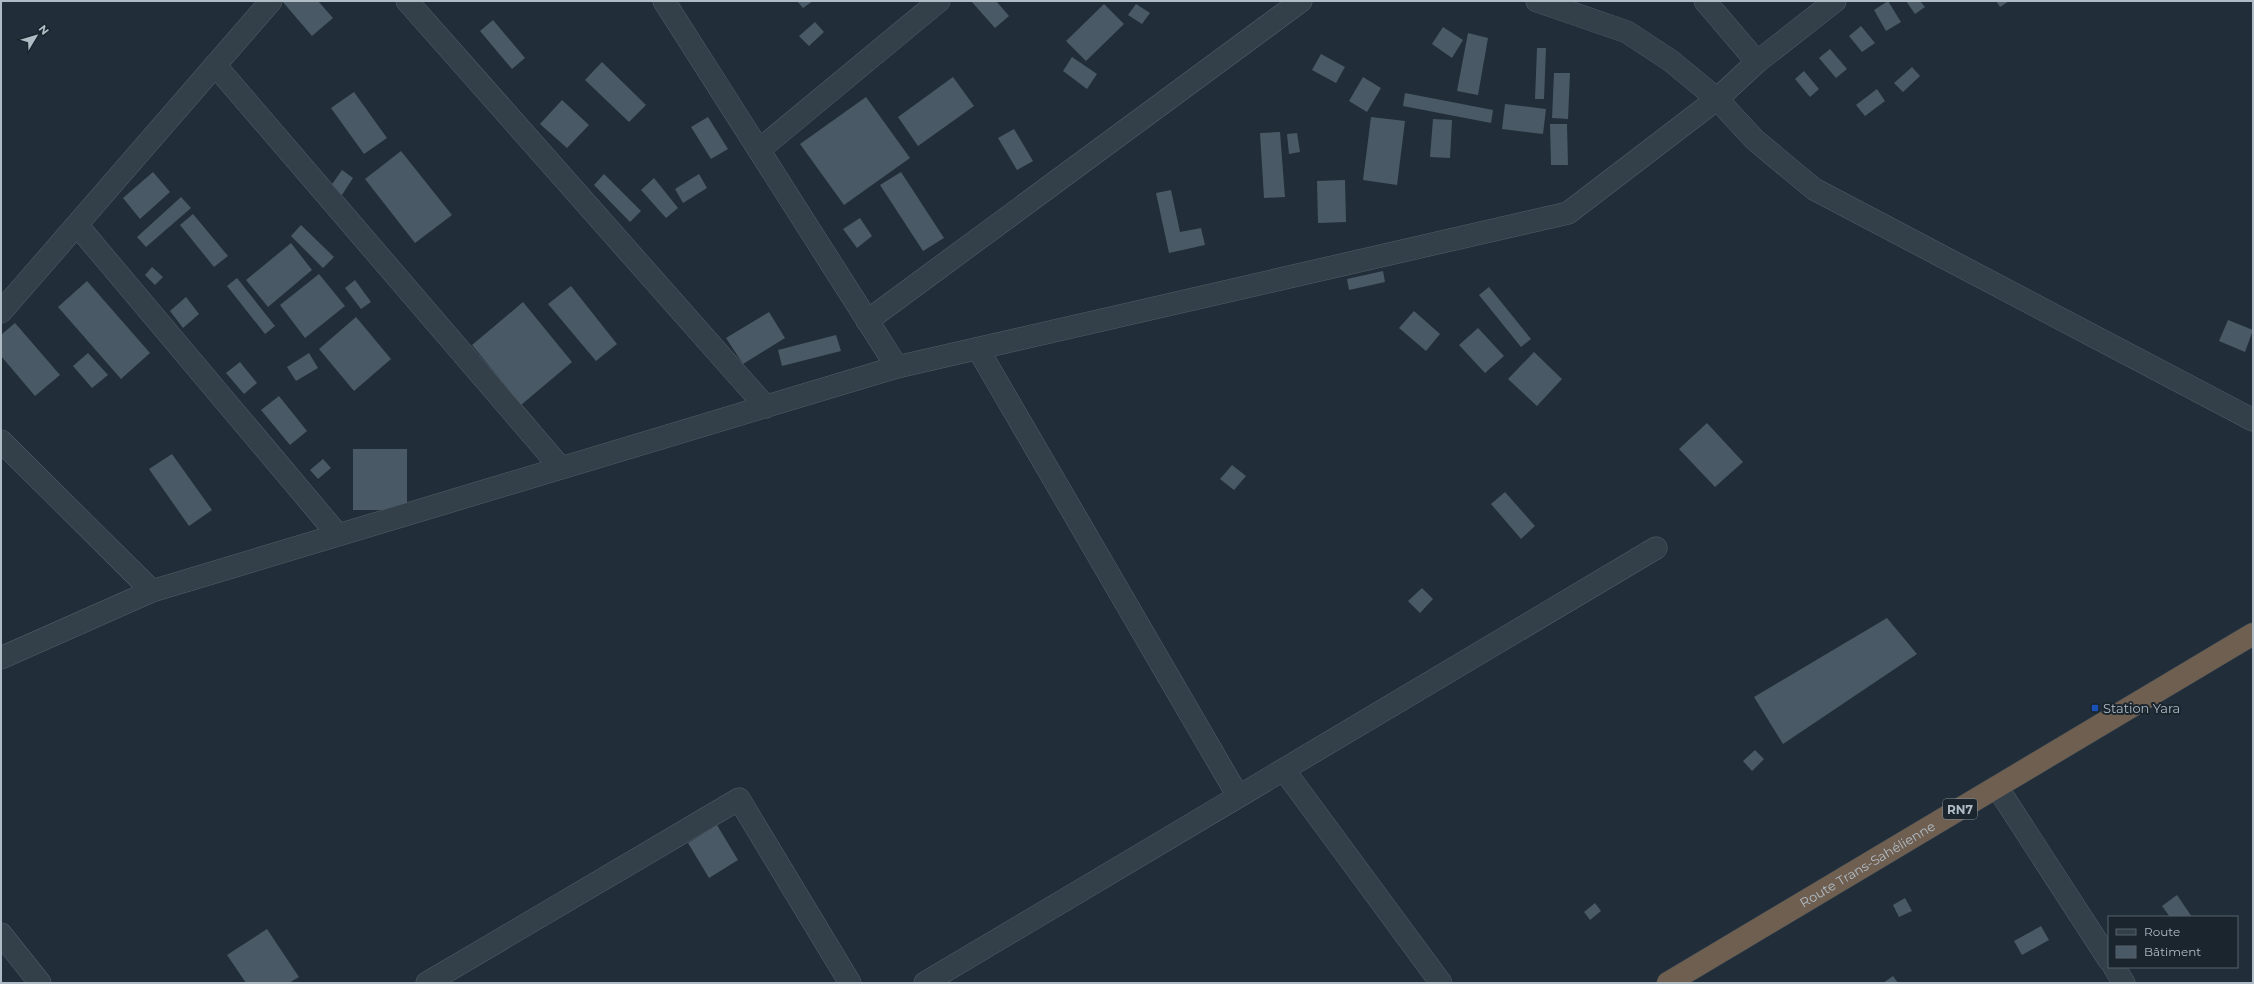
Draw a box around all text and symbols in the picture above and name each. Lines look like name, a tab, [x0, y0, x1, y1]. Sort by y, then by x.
north arrow	[16, 16, 56, 56]
text: N	[36, 22, 52, 38]
place label: Station Yara	[2103, 700, 2180, 716]
marker: Station Yara	[2090, 703, 2100, 713]
road number: RN7	[1943, 799, 1977, 819]
street label: Route Trans-Sahélienne	[1797, 818, 1938, 911]
legend	[2108, 916, 2238, 968]
text: Route	[2144, 924, 2180, 939]
text: Bâtiment	[2144, 944, 2201, 959]

